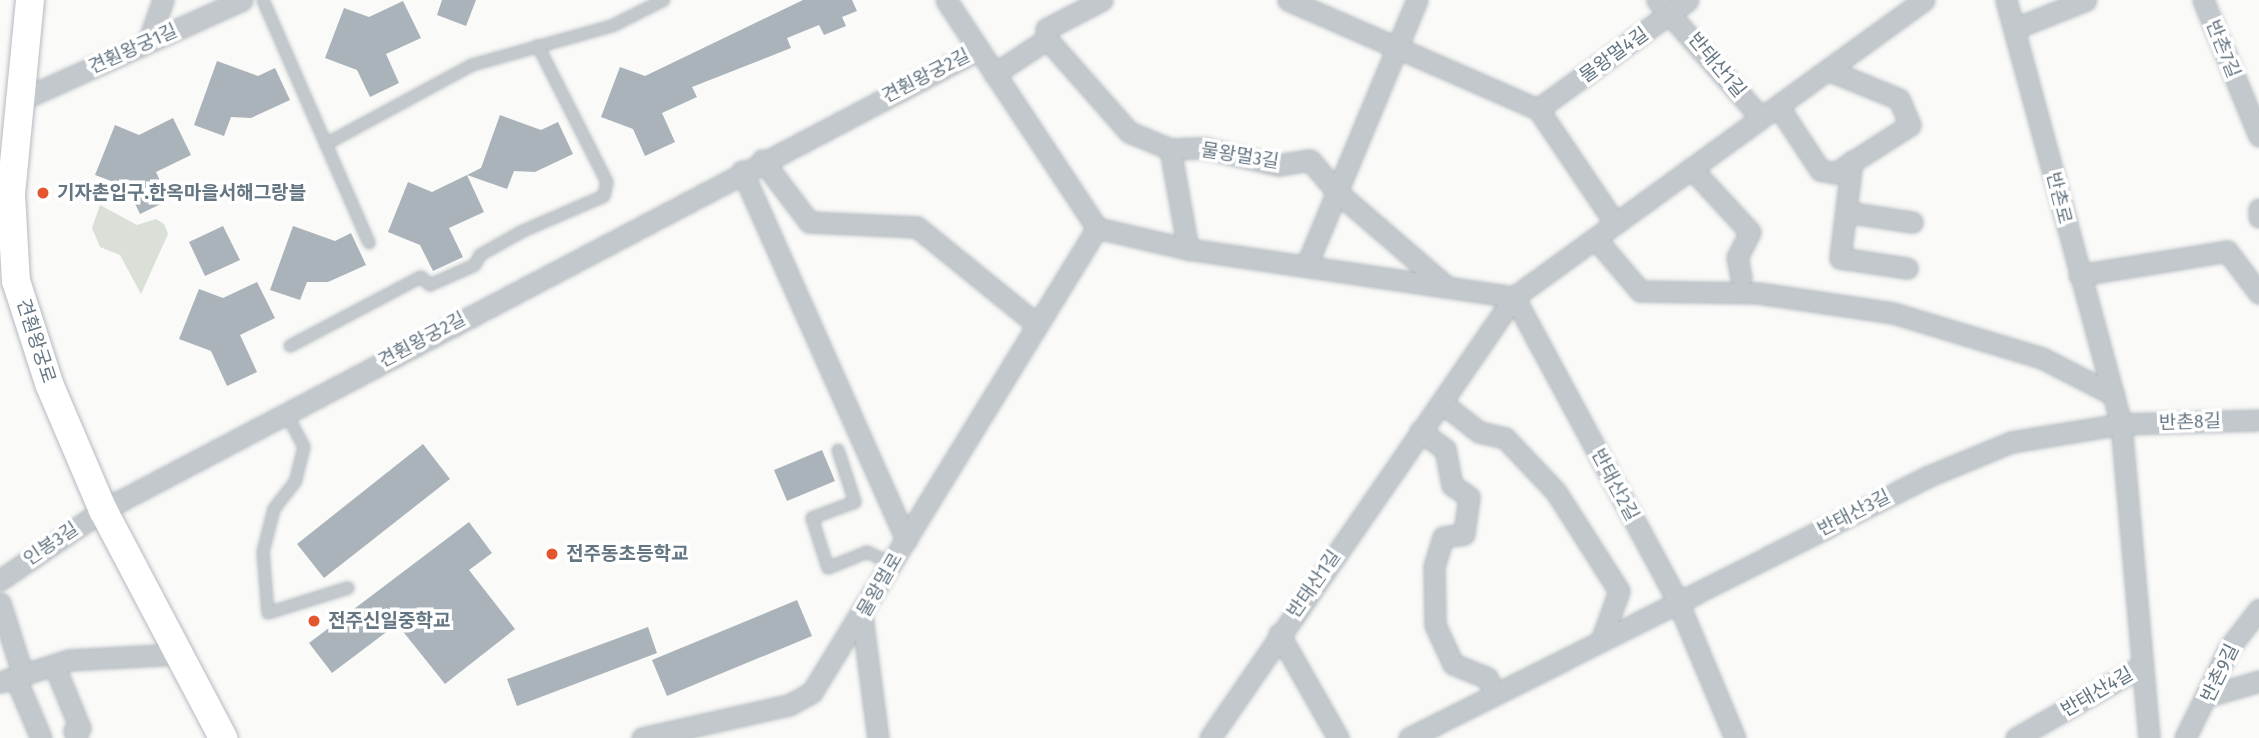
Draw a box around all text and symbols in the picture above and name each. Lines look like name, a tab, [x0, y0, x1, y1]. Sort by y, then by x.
street label: 반촌7길	[2201, 17, 2245, 81]
street label: 견훤왕궁1길	[85, 19, 181, 79]
street label: 물왕멀4길	[1575, 23, 1653, 87]
street label: 반태산1길	[1683, 28, 1751, 102]
street label: 견훤왕궁2길	[878, 44, 974, 108]
street label: 물왕멀3길	[1199, 139, 1281, 173]
street label: 반촌로	[2042, 170, 2076, 226]
place label: 기자촌입구.한옥마을서해그랑블	[57, 182, 306, 204]
marker: 기자촌입구.한옥마을서해그랑블	[35, 185, 51, 201]
street label: 견훤왕궁로	[12, 296, 60, 386]
street label: 견훤왕궁2길	[374, 307, 470, 373]
street label: 반촌8길	[2159, 410, 2221, 434]
street label: 반태산2길	[1587, 445, 1643, 525]
street label: 반태산3길	[1814, 485, 1894, 541]
street label: 인봉3길	[19, 517, 83, 571]
place label: 전주동초등학교	[566, 543, 688, 565]
marker: 전주동초등학교	[544, 546, 560, 562]
street label: 반태산1길	[1282, 546, 1346, 622]
street label: 물왕멀로	[853, 549, 907, 621]
place label: 전주신일중학교	[328, 610, 450, 632]
marker: 전주신일중학교	[306, 613, 322, 629]
street label: 반촌9길	[2196, 640, 2244, 706]
street label: 반태산4길	[2057, 662, 2137, 722]

